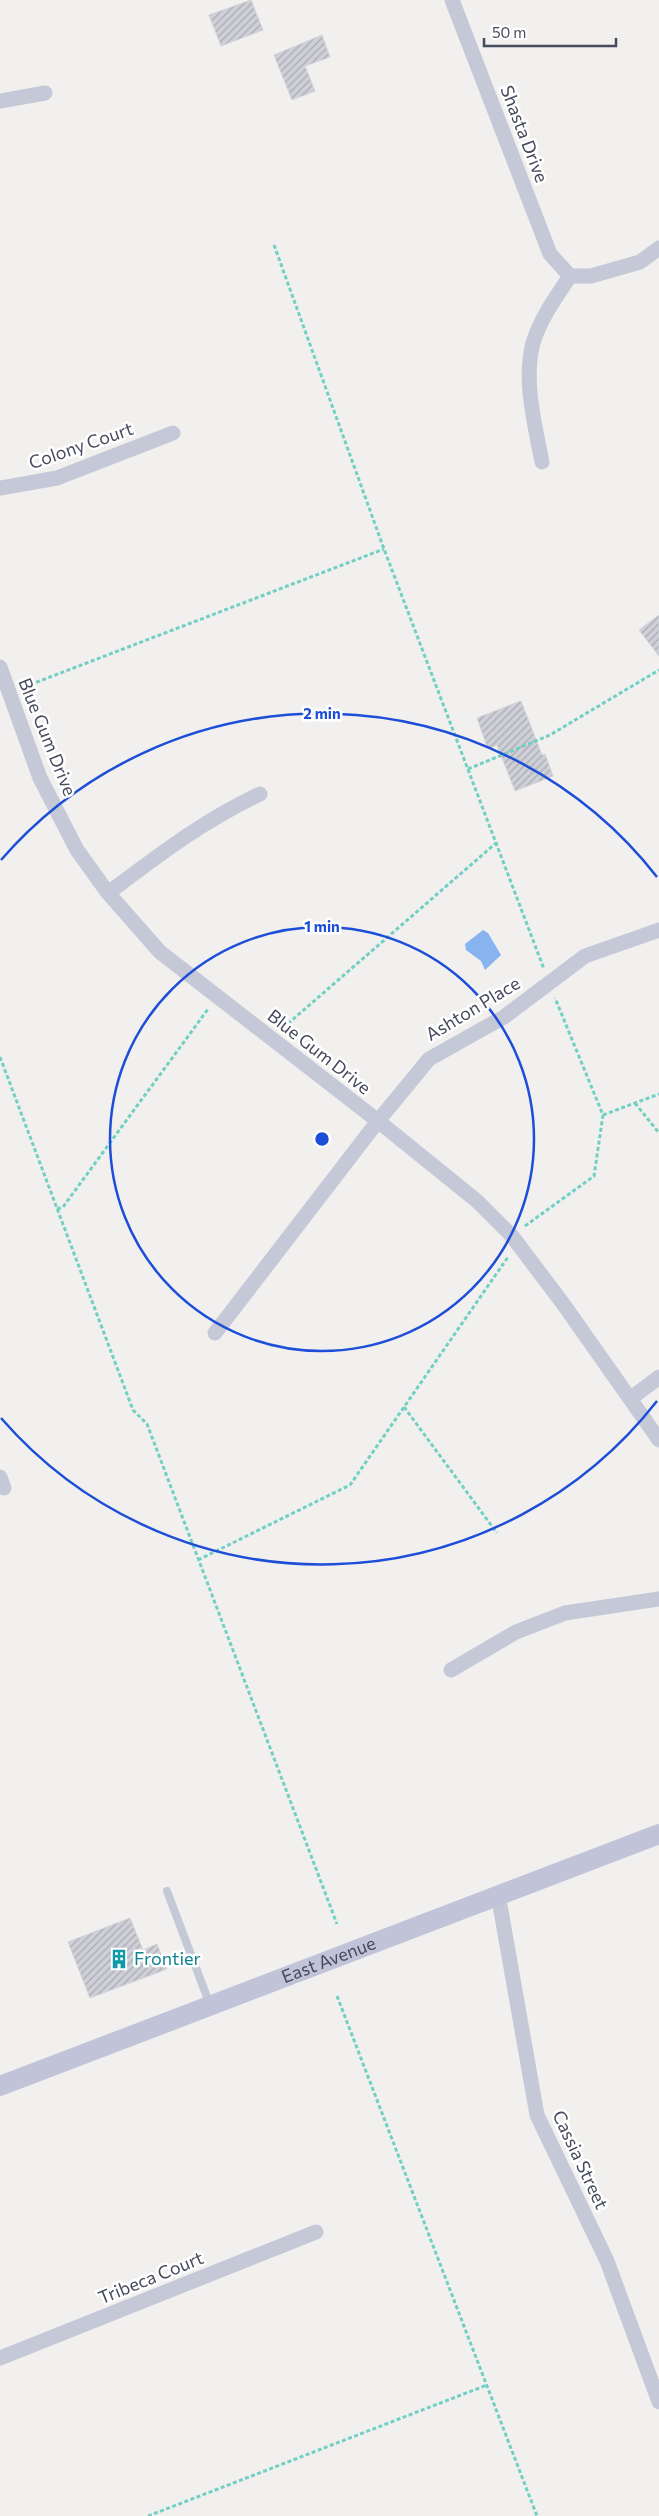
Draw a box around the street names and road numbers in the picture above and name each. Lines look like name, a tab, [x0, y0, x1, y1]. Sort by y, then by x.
street label: Shasta Drive	[496, 82, 554, 185]
street label: Colony Court	[26, 417, 136, 473]
street label: Blue Gum Drive	[14, 675, 82, 799]
street label: Ashton Place	[421, 971, 524, 1045]
street label: Blue Gum Drive	[264, 1004, 376, 1098]
street label: East Avenue	[278, 1931, 379, 1987]
street label: Cassia Street	[548, 2107, 613, 2212]
street label: Tribeca Court	[95, 2246, 206, 2308]

